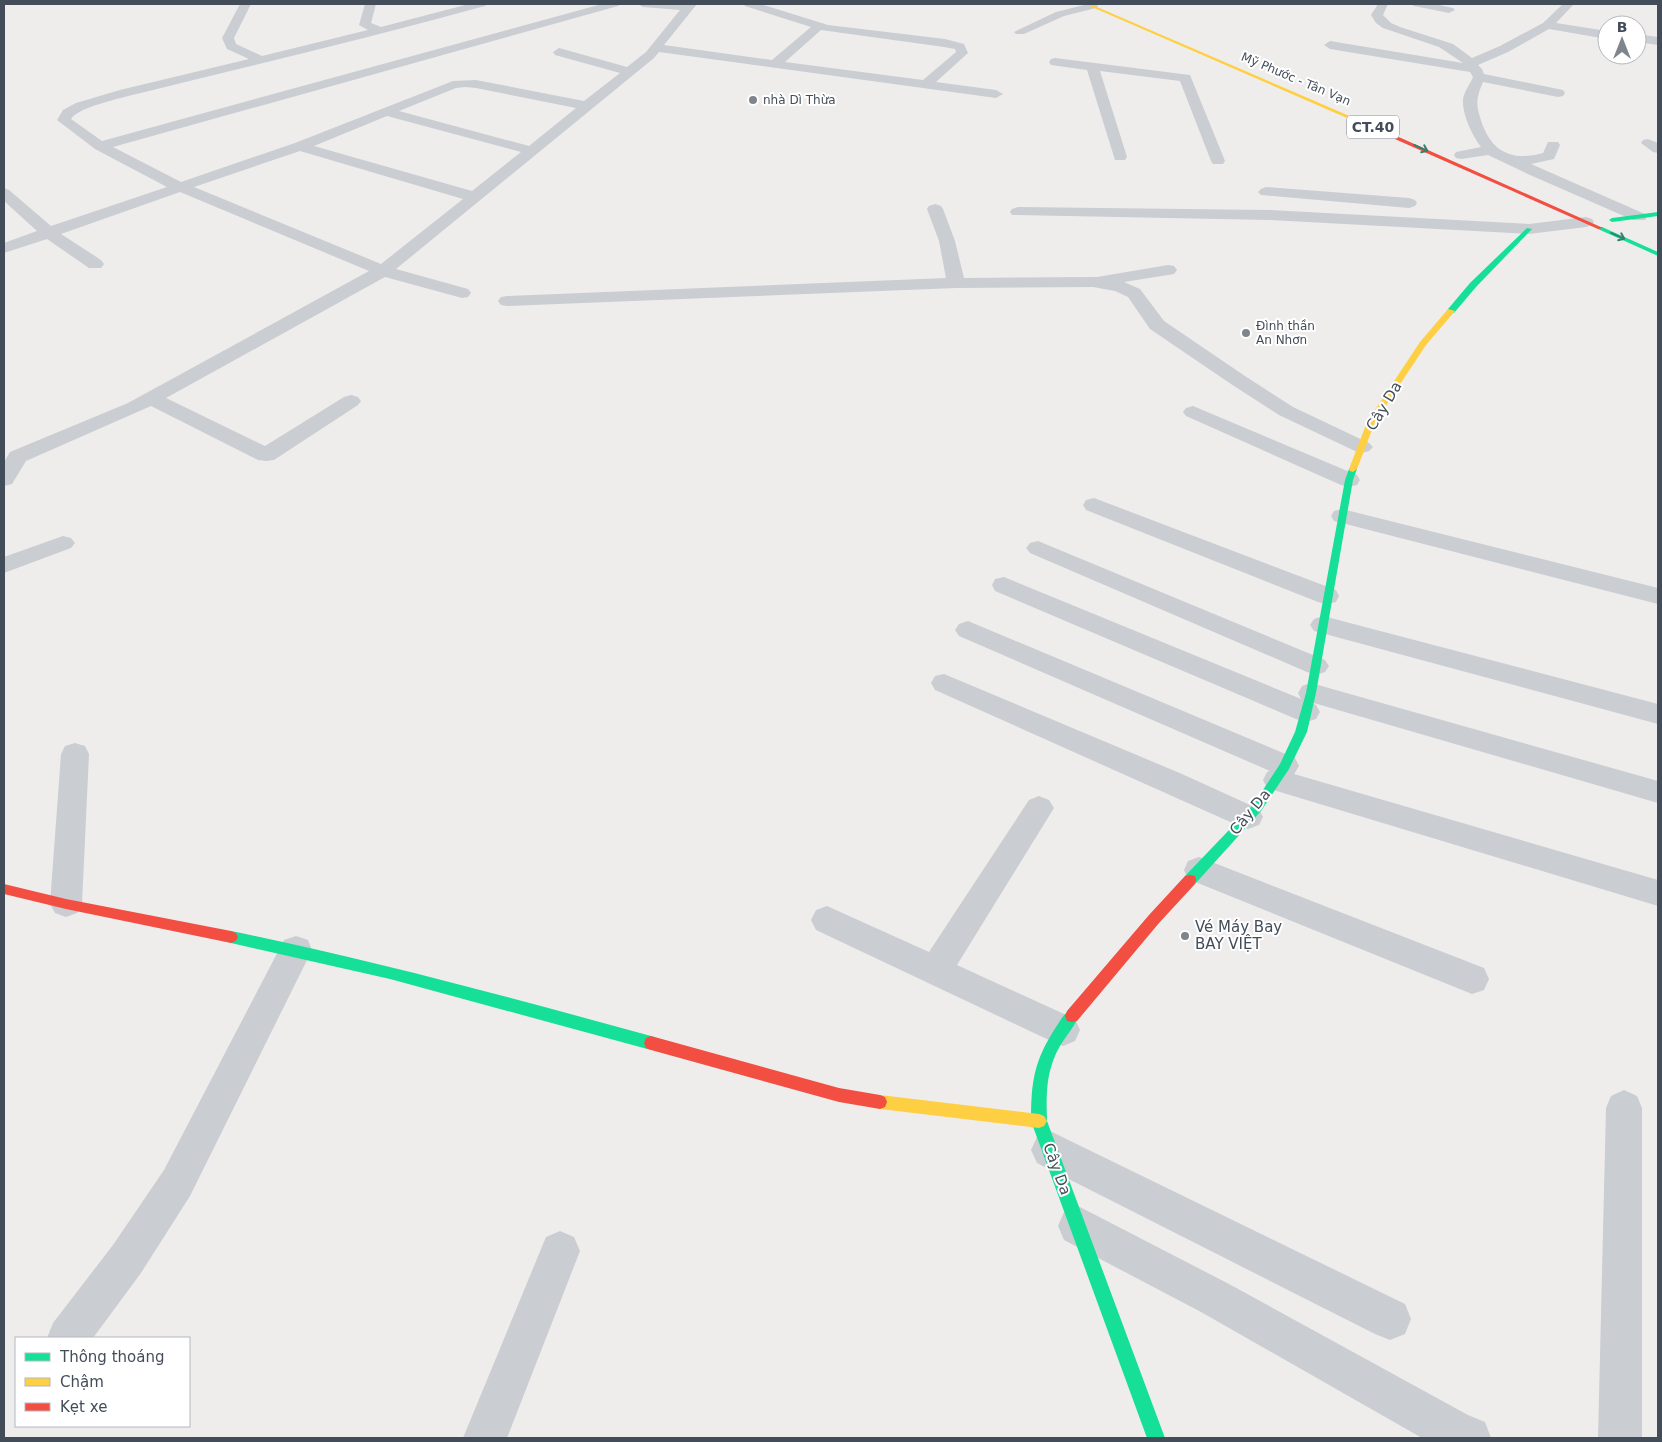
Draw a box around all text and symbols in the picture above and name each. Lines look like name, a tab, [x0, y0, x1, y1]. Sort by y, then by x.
north arrow	[1597, 15, 1647, 65]
text: B	[1617, 19, 1627, 35]
street label: Mỹ Phước - Tân Vạn	[1239, 50, 1353, 108]
place label: nhà Dì Thừa	[763, 93, 836, 107]
marker: nhà Dì Thừa	[747, 94, 759, 106]
road number: CT.40	[1347, 115, 1399, 138]
one-way arrow	[1413, 144, 1428, 154]
one-way arrow	[1610, 232, 1625, 241]
place label: Đình thần An Nhơn	[1256, 319, 1315, 347]
marker: Đình thần An Nhơn	[1240, 327, 1252, 339]
street label: Cây Da	[1362, 378, 1406, 434]
street label: Cây Da	[1226, 786, 1274, 838]
place label: Vé Máy Bay BAY VIỆT	[1195, 918, 1282, 953]
marker: Vé Máy Bay BAY VIỆT	[1179, 930, 1191, 942]
street label: Cây Da	[1039, 1141, 1075, 1197]
legend	[15, 1337, 190, 1427]
text: Thông thoáng	[59, 1348, 164, 1366]
text: Chậm	[60, 1373, 104, 1391]
text: Kẹt xe	[60, 1398, 107, 1416]

